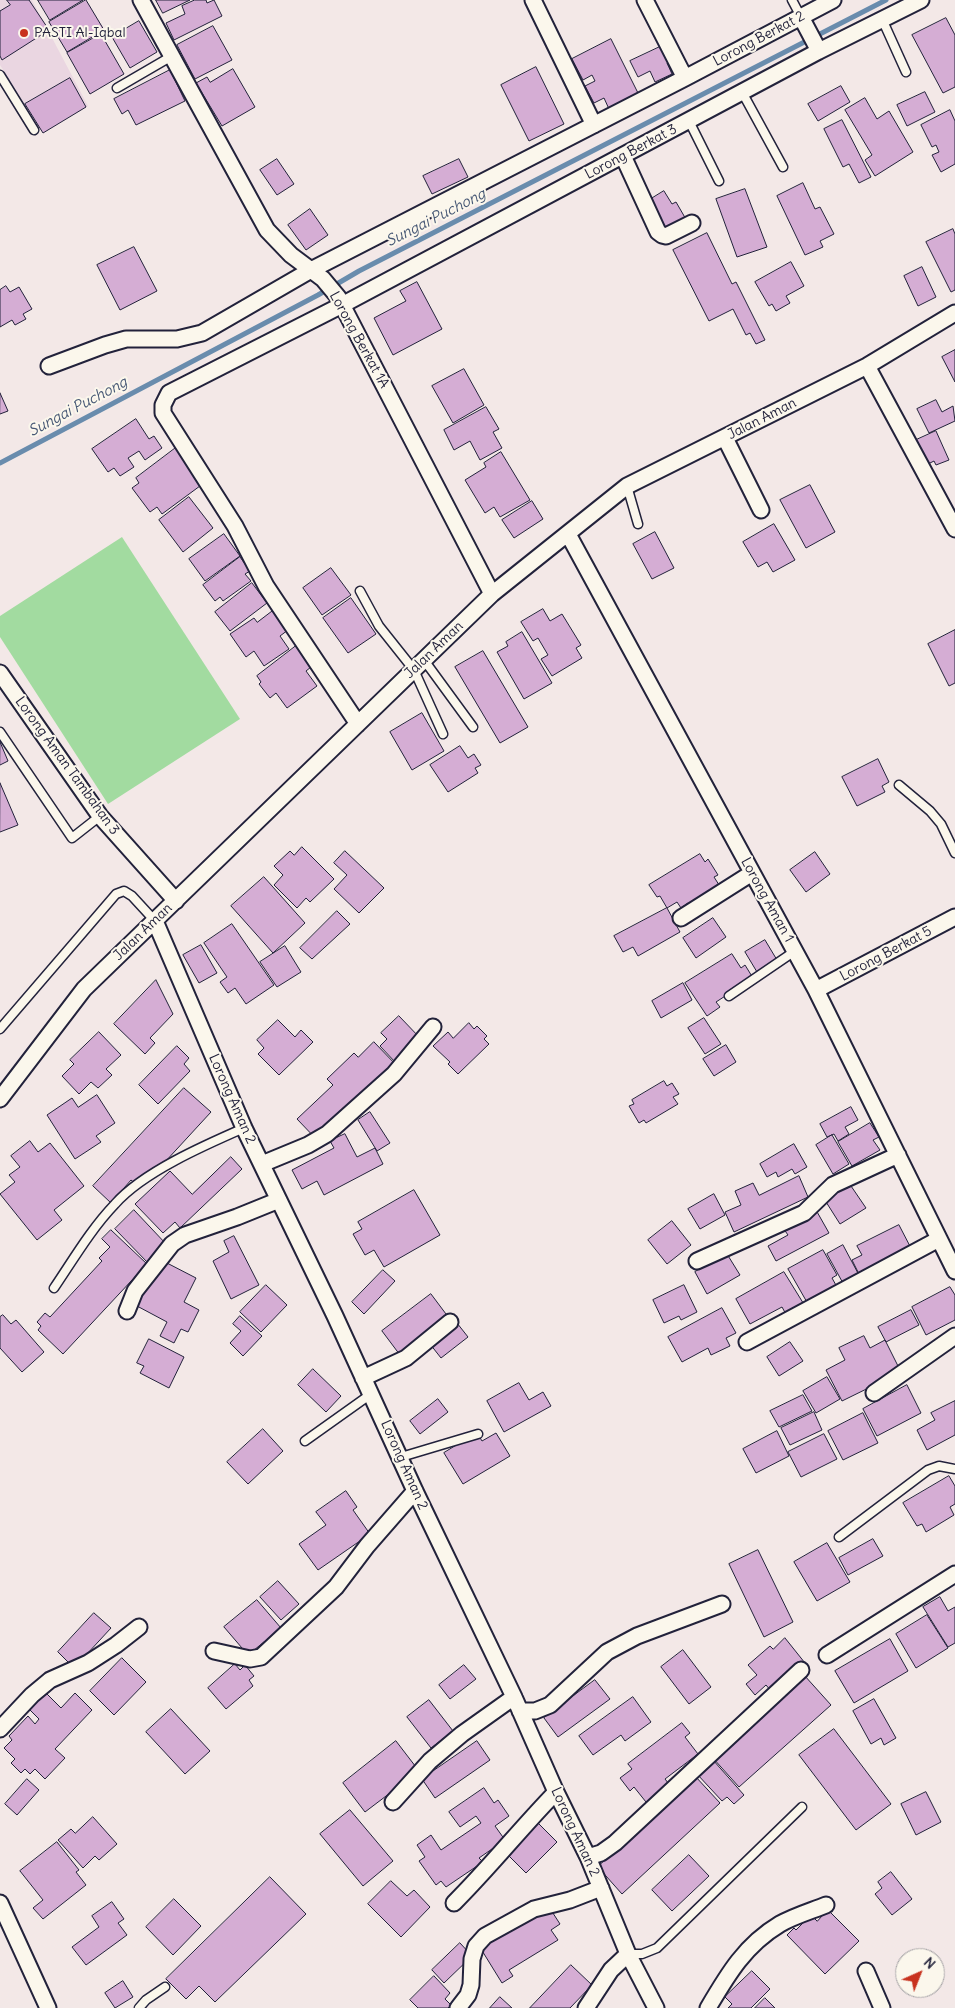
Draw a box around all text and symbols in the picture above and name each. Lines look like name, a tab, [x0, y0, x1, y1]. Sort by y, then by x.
street label: Lorong Berkat 2	[710, 8, 808, 70]
place label: PASTI Al-Iqbal	[34, 25, 126, 41]
marker: PASTI Al-Iqbal	[18, 27, 30, 39]
street label: Lorong Berkat 3	[582, 121, 680, 183]
water label: Sungai Puchong	[383, 185, 489, 251]
street label: Lorong Berkat 1A	[325, 289, 393, 391]
water label: Sungai Puchong	[26, 373, 130, 441]
street label: Jalan Aman	[725, 394, 799, 444]
street label: Jalan Aman	[401, 618, 467, 682]
street label: Lorong Aman Tambahan 3	[11, 694, 123, 838]
street label: Lorong Aman 1	[737, 855, 797, 945]
street label: Jalan Aman	[110, 900, 176, 964]
street label: Lorong Berkat 5	[837, 923, 935, 985]
street label: Lorong Aman 2	[205, 1052, 259, 1146]
street label: Lorong Aman 2	[377, 1418, 431, 1512]
street label: Lorong Aman 2	[547, 1785, 603, 1879]
north arrow	[895, 1948, 945, 1998]
text: N	[920, 1953, 939, 1973]

